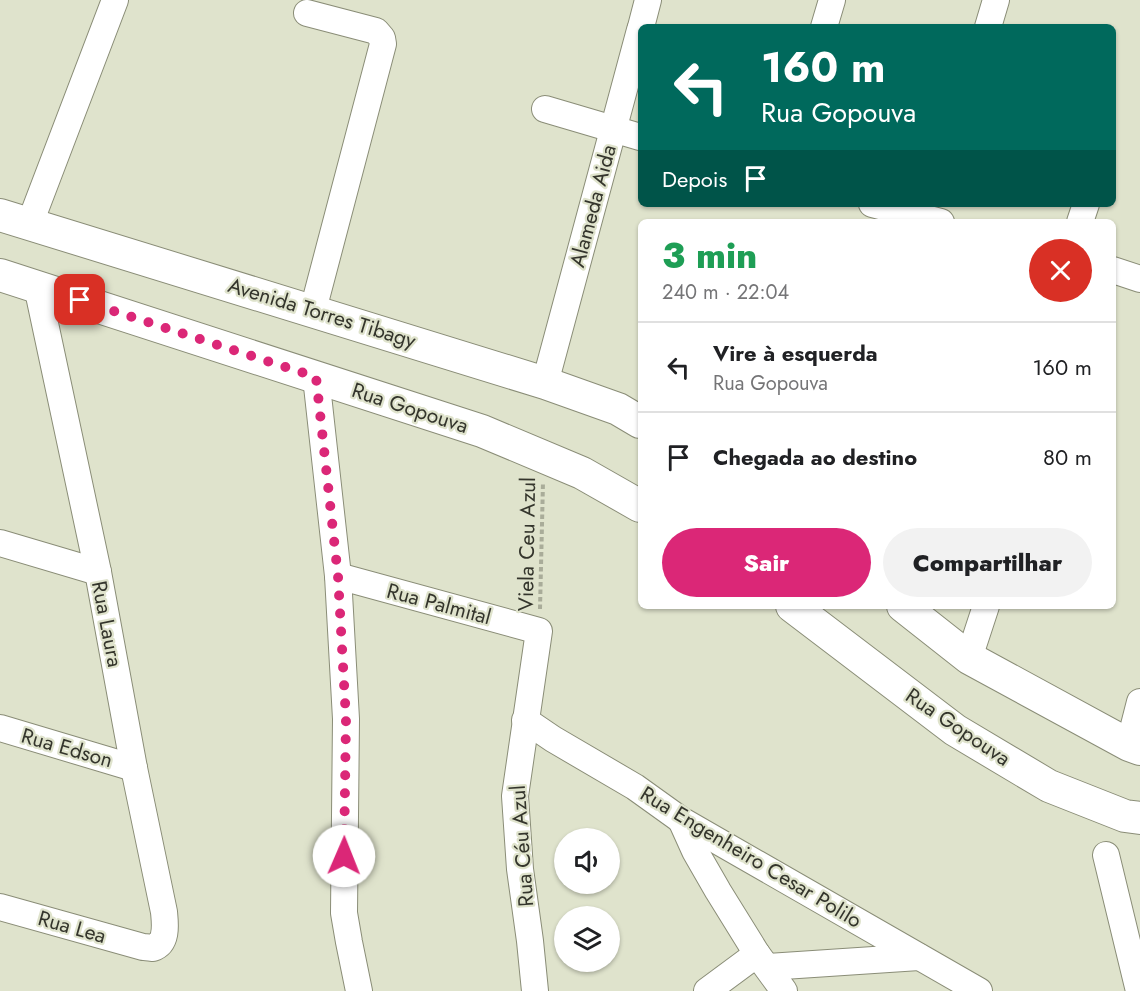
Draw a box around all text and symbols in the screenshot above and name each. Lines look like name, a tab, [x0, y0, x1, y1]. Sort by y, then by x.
text: 160 m	[761, 37, 885, 98]
icon: left	[662, 48, 740, 126]
text: Rua Gopouva	[761, 93, 916, 132]
street label: Alameda Aida	[562, 141, 624, 271]
icon: arrive	[739, 162, 772, 195]
text: Depois	[662, 163, 727, 195]
text: 3 min	[662, 229, 757, 281]
button: close	[1029, 239, 1092, 302]
street label: Avenida Torres Tibagy	[225, 270, 420, 356]
pin	[54, 274, 105, 325]
text: 240 m · 22:04	[662, 278, 789, 307]
icon: arrive	[63, 283, 96, 316]
text: Vire à esquerda	[713, 337, 878, 369]
icon: left	[662, 351, 695, 384]
text: 160 m	[1032, 351, 1092, 383]
text: Rua Gopouva	[713, 369, 828, 398]
street label: Rua Gopouva	[348, 375, 472, 441]
icon: arrive	[662, 441, 695, 474]
text: Chegada ao destino	[713, 441, 917, 473]
text: 80 m	[1043, 441, 1092, 473]
street label: Viela Ceu Azul	[511, 477, 543, 611]
button: Sair	[662, 528, 871, 597]
button: Compartilhar	[883, 528, 1092, 597]
street label: Rua Palmital	[384, 576, 494, 632]
street label: Rua Laura	[84, 578, 130, 670]
street label: Rua Gopouva	[900, 681, 1016, 773]
street label: Rua Edson	[18, 721, 116, 775]
street label: Rua Engenheiro Cesar Polilo	[635, 779, 867, 935]
street label: Rua Céu Azul	[503, 784, 541, 908]
position arrow	[312, 824, 376, 888]
map controls	[554, 828, 620, 972]
button: sound	[554, 828, 620, 894]
street label: Rua Lea	[34, 903, 110, 951]
button: layers	[554, 906, 620, 972]

